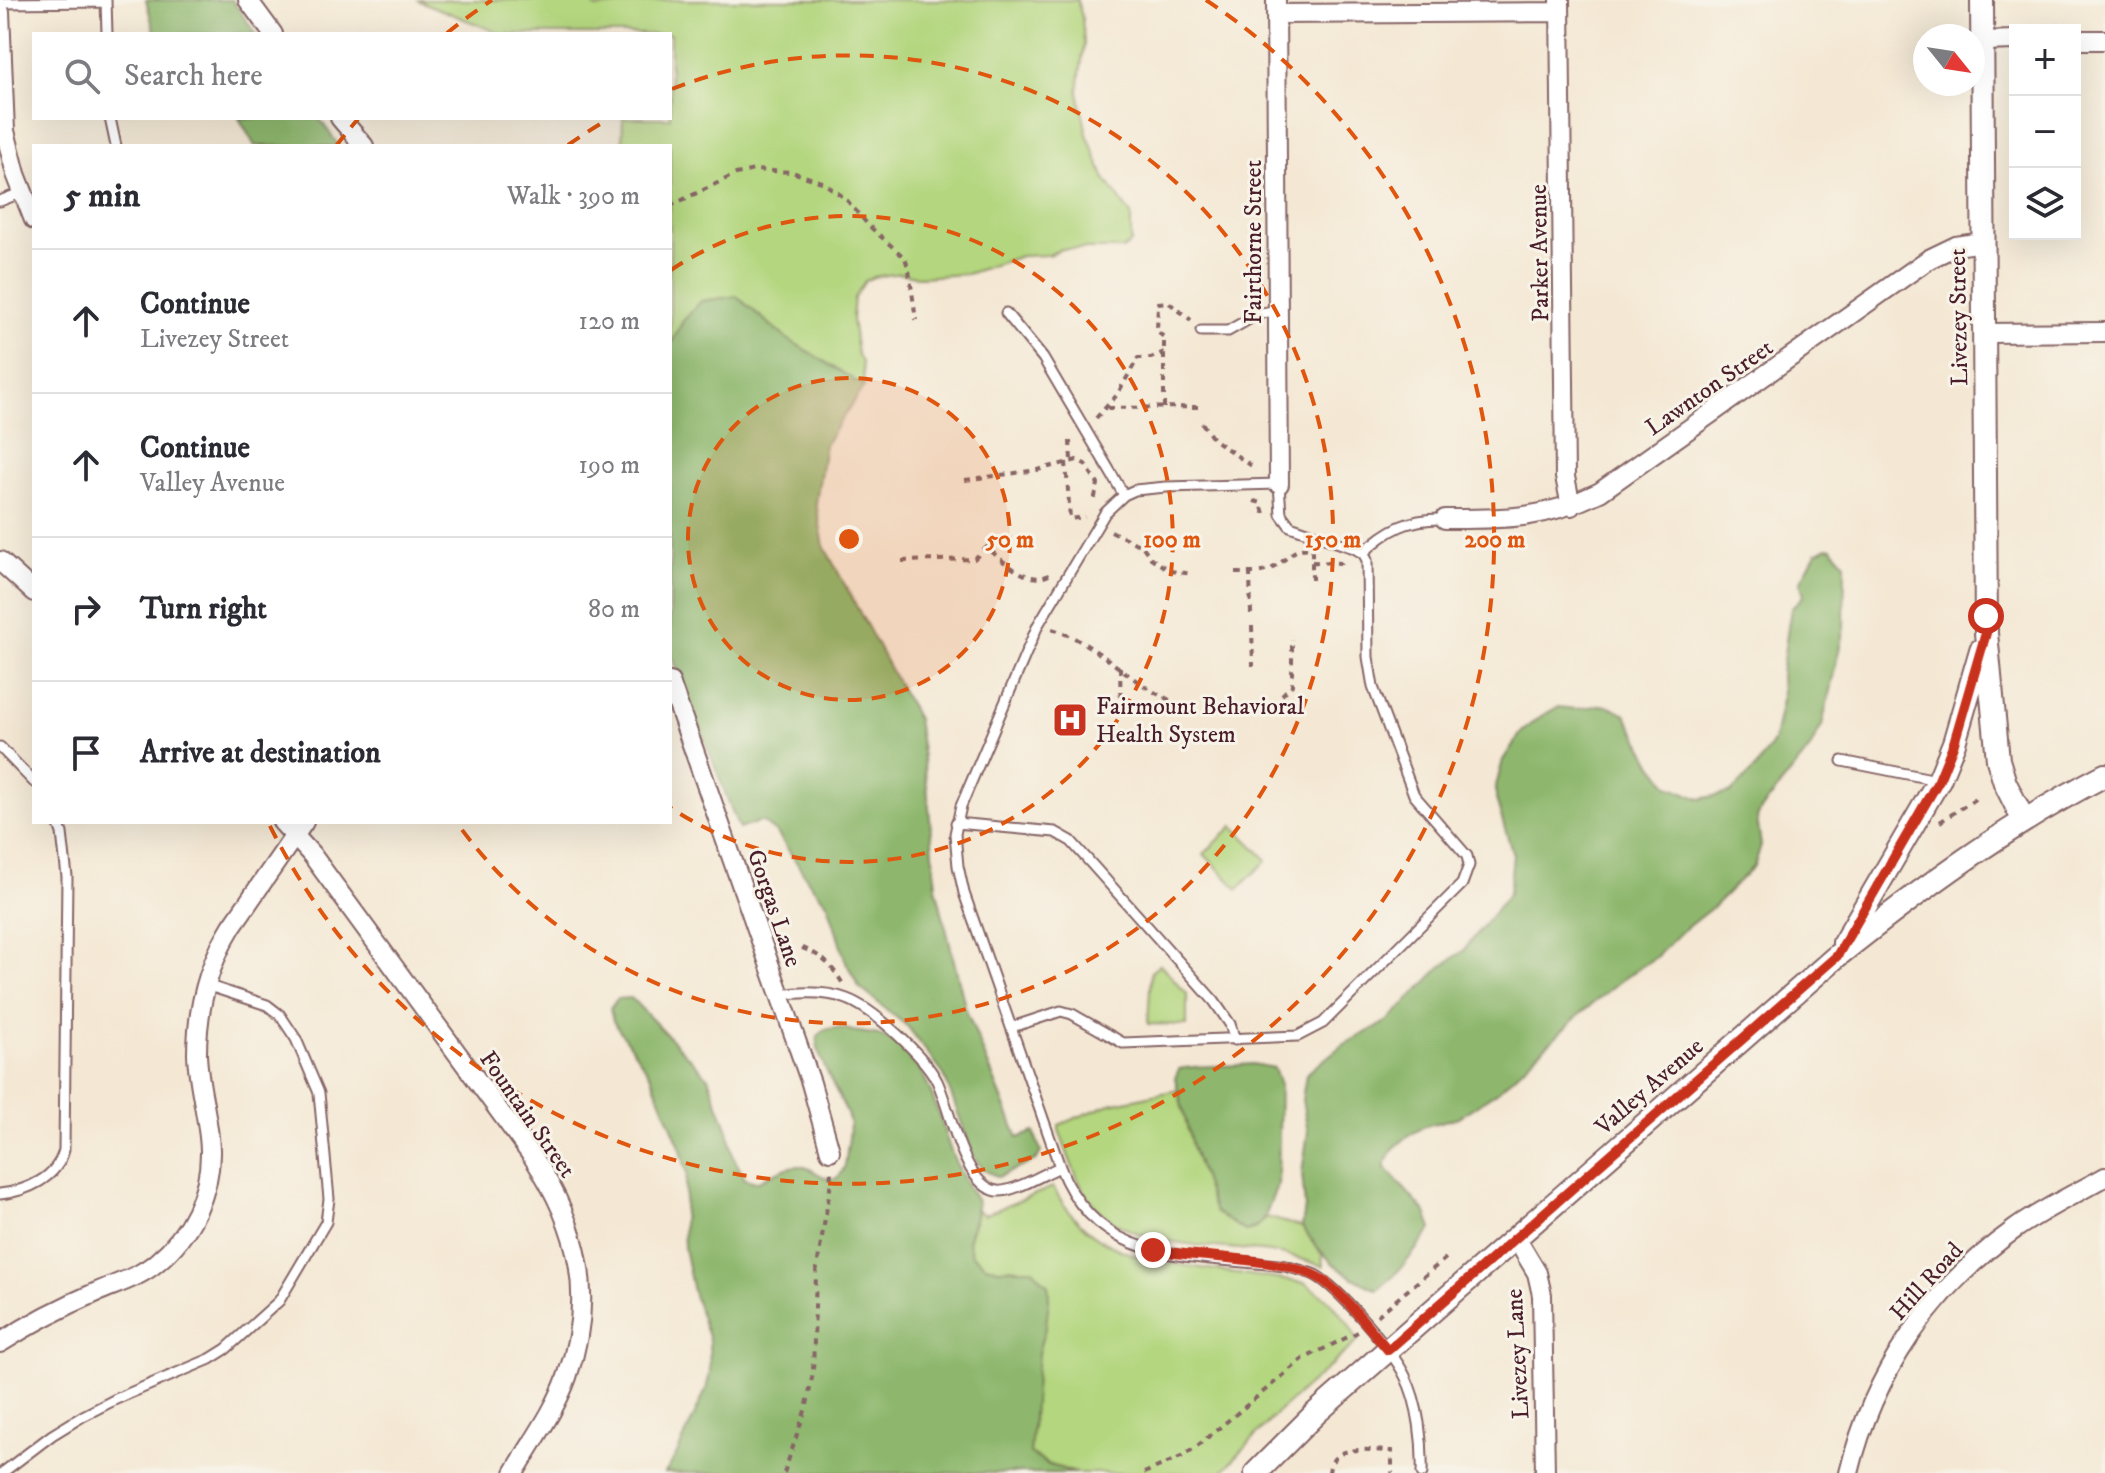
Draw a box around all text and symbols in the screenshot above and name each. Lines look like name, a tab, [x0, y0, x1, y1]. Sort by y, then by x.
north arrow	[1913, 24, 1985, 96]
map controls	[2009, 24, 2081, 240]
button: +	[2009, 24, 2081, 96]
search box	[32, 32, 672, 120]
icon: search	[60, 54, 104, 98]
text: Search here	[124, 58, 263, 95]
button: −	[2009, 96, 2081, 168]
street label: Fairthorne Street	[1239, 160, 1269, 324]
button: layers	[2009, 168, 2081, 240]
text: 5 min	[64, 175, 140, 217]
text: Walk · 390 m	[507, 180, 640, 213]
street label: Parker Avenue	[1524, 184, 1556, 322]
street label: Livezey Street	[1943, 248, 1975, 386]
text: Continue	[140, 286, 250, 323]
icon: ahead	[64, 299, 108, 343]
text: 120 m	[579, 305, 640, 338]
text: Livezey Street	[140, 323, 289, 356]
street label: Lawnton Street	[1640, 333, 1779, 443]
text: Continue	[140, 430, 250, 467]
icon: ahead	[64, 443, 108, 487]
text: 190 m	[578, 449, 640, 482]
text: Valley Avenue	[140, 467, 285, 500]
centre of rings	[835, 525, 863, 553]
text: 50 m	[985, 525, 1034, 555]
text: 100 m	[1143, 525, 1201, 555]
text: 150 m	[1305, 525, 1361, 555]
text: 200 m	[1465, 525, 1525, 555]
icon: right	[64, 587, 108, 631]
text: Turn right	[140, 591, 267, 628]
text: 80 m	[588, 593, 640, 626]
route start	[1968, 598, 2004, 634]
place label: Fairmount Behavioral Health System	[1096, 692, 1305, 750]
hospital icon: Fairmount Behavioral Health System	[1051, 701, 1089, 739]
icon: arrive	[64, 731, 108, 775]
text: Arrive at destination	[140, 735, 381, 772]
street label: Gorgas Lane	[740, 846, 808, 971]
street label: Valley Avenue	[1589, 1031, 1710, 1143]
street label: Fountain Street	[472, 1045, 582, 1184]
route end	[1135, 1232, 1171, 1268]
street label: Hill Road	[1884, 1236, 1970, 1327]
street label: Livezey Lane	[1500, 1288, 1536, 1420]

